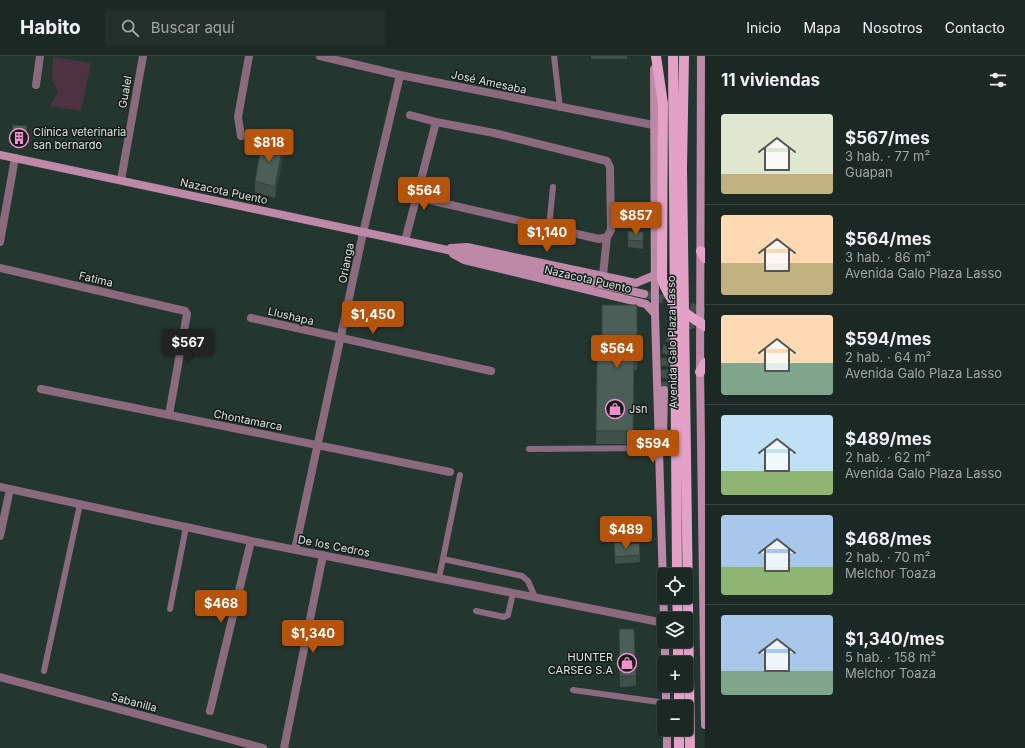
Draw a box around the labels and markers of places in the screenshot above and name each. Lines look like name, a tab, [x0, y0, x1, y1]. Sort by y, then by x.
place label: Clínica veterinaria san bernardo	[33, 125, 126, 152]
building icon: Clínica veterinaria san bernardo	[8, 127, 30, 149]
pin: $818	[245, 129, 293, 163]
pin: $564	[400, 177, 448, 211]
pin: $857	[612, 202, 660, 236]
pin: $1,140	[514, 219, 580, 253]
pin: $1,450	[340, 301, 406, 335]
pin: $567	[164, 329, 212, 363]
pin: $564	[593, 335, 641, 369]
shop icon: Jsn	[604, 398, 626, 420]
place label: Jsn	[629, 402, 648, 416]
pin: $594	[629, 430, 677, 464]
pin: $489	[602, 516, 650, 550]
pin: $468	[197, 590, 245, 624]
pin: $1,340	[280, 620, 346, 654]
place label: HUNTER CARSEG S.A	[548, 650, 613, 677]
shop icon: HUNTER CARSEG S.A	[616, 652, 638, 674]

